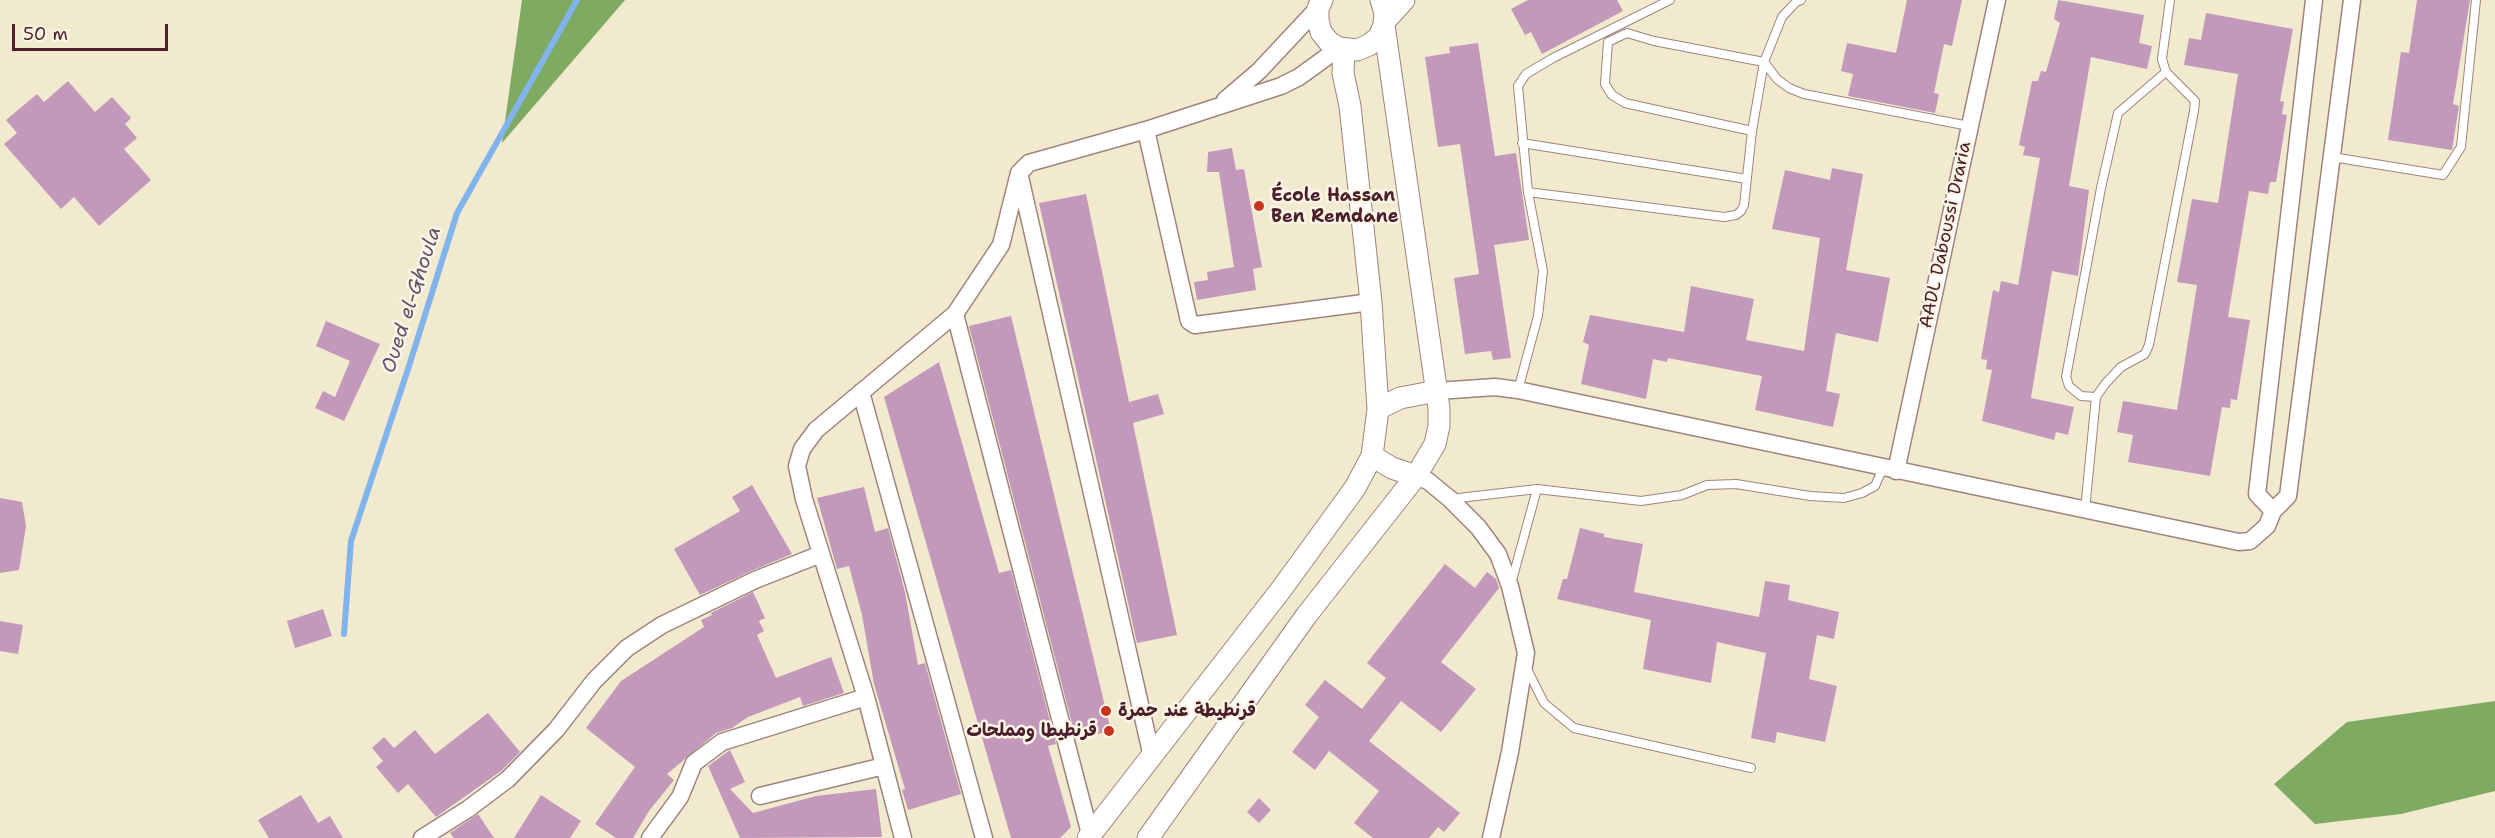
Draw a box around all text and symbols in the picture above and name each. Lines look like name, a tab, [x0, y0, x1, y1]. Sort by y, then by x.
scale bar	[15, 12, 171, 50]
text: 50 m	[23, 22, 68, 46]
street label: AADL Daboussi Draria	[1916, 140, 1976, 330]
place label: École Hassan Ben Remdane	[1271, 185, 1399, 228]
marker: École Hassan Ben Remdane	[1252, 199, 1266, 213]
water label: Oued el-Ghoula	[377, 224, 447, 376]
place label: قرنطيطة عند حمرة	[1118, 700, 1256, 722]
marker: قرنطيطة عند حمرة	[1099, 704, 1113, 718]
place label: قرنطيطا ومملحات	[966, 720, 1097, 742]
marker: قرنطيطا ومملحات	[1102, 724, 1116, 738]

